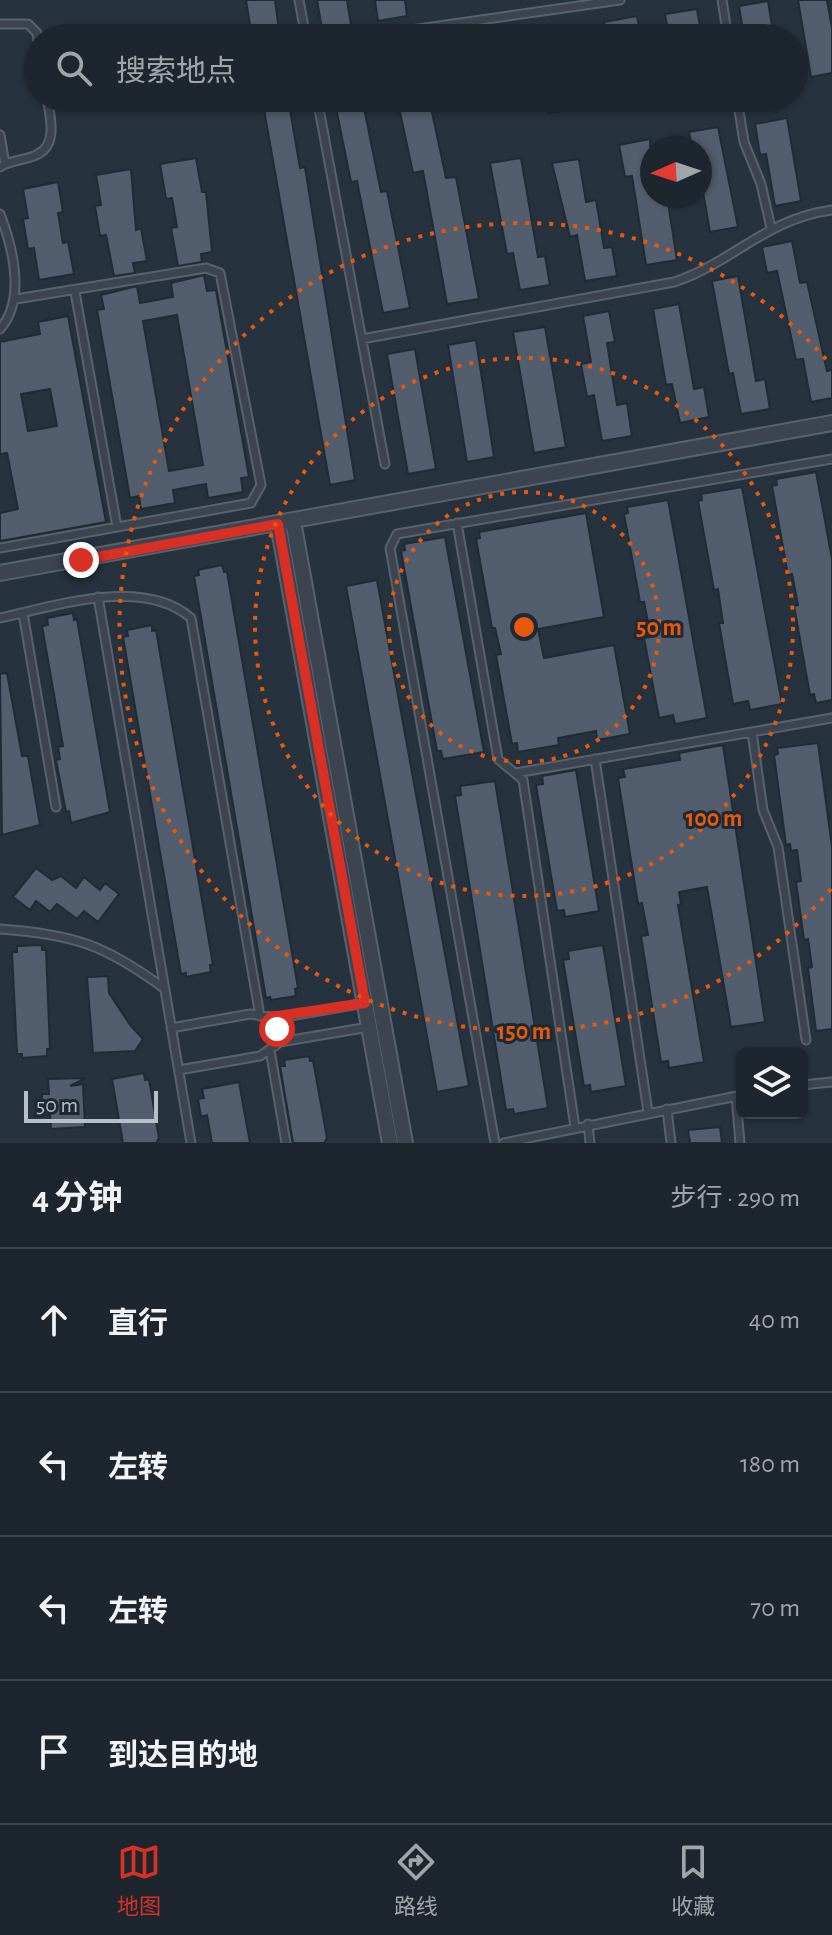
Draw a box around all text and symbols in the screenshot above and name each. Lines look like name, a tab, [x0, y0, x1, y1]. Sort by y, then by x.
search box	[24, 24, 808, 112]
icon: search	[52, 46, 96, 90]
text: 搜索地点	[116, 57, 236, 87]
north arrow	[640, 136, 712, 208]
route end	[63, 542, 99, 578]
centre of rings	[510, 613, 538, 641]
text: 50 m	[636, 616, 682, 640]
text: 100 m	[686, 807, 742, 831]
route start	[259, 1011, 295, 1047]
text: 150 m	[497, 1020, 551, 1044]
map controls	[736, 1047, 808, 1119]
button: layers	[736, 1047, 808, 1119]
scale bar	[24, 1087, 158, 1123]
text: 50 m	[36, 1094, 78, 1116]
text: 4 分钟	[32, 1182, 122, 1216]
text: 步行 · 290 m	[671, 1185, 800, 1211]
icon: ahead	[32, 1298, 76, 1342]
text: 40 m	[749, 1307, 800, 1333]
text: 直行	[108, 1309, 168, 1339]
icon: left	[32, 1442, 76, 1486]
text: 180 m	[740, 1451, 800, 1477]
text: 左转	[108, 1453, 168, 1483]
icon: left	[32, 1586, 76, 1630]
text: 70 m	[750, 1595, 800, 1621]
text: 左转	[108, 1597, 168, 1627]
icon: arrive	[32, 1730, 76, 1774]
text: 到达目的地	[108, 1741, 258, 1771]
tab: 地图	[117, 1840, 161, 1920]
tab: 路线	[394, 1840, 438, 1920]
tab: 收藏	[671, 1840, 715, 1920]

